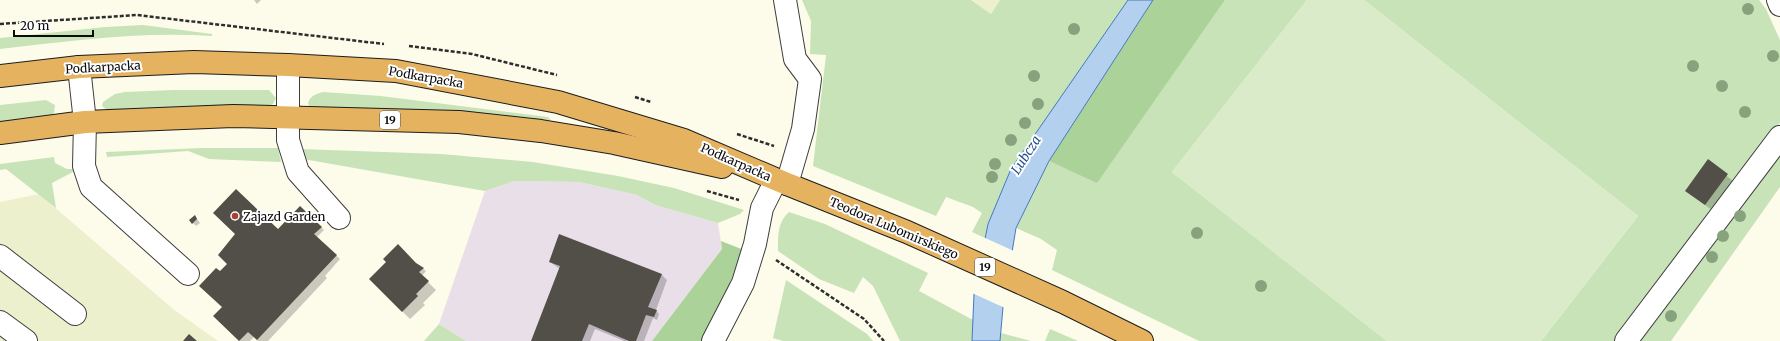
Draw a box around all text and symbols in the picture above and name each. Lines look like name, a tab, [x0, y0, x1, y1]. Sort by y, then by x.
scale bar	[14, 12, 93, 38]
text: 20 m	[20, 18, 49, 33]
street label: Podkarpacka	[65, 58, 142, 76]
street label: Podkarpacka	[388, 63, 465, 91]
road number: 19	[380, 111, 400, 129]
water label: Lubcza	[1007, 133, 1045, 177]
street label: Podkarpacka	[698, 140, 774, 184]
street label: Teodora Lubomirskiego	[827, 194, 961, 262]
place label: Zajazd Garden	[243, 209, 326, 224]
marker: Zajazd Garden	[230, 211, 240, 221]
road number: 19	[975, 258, 995, 276]

